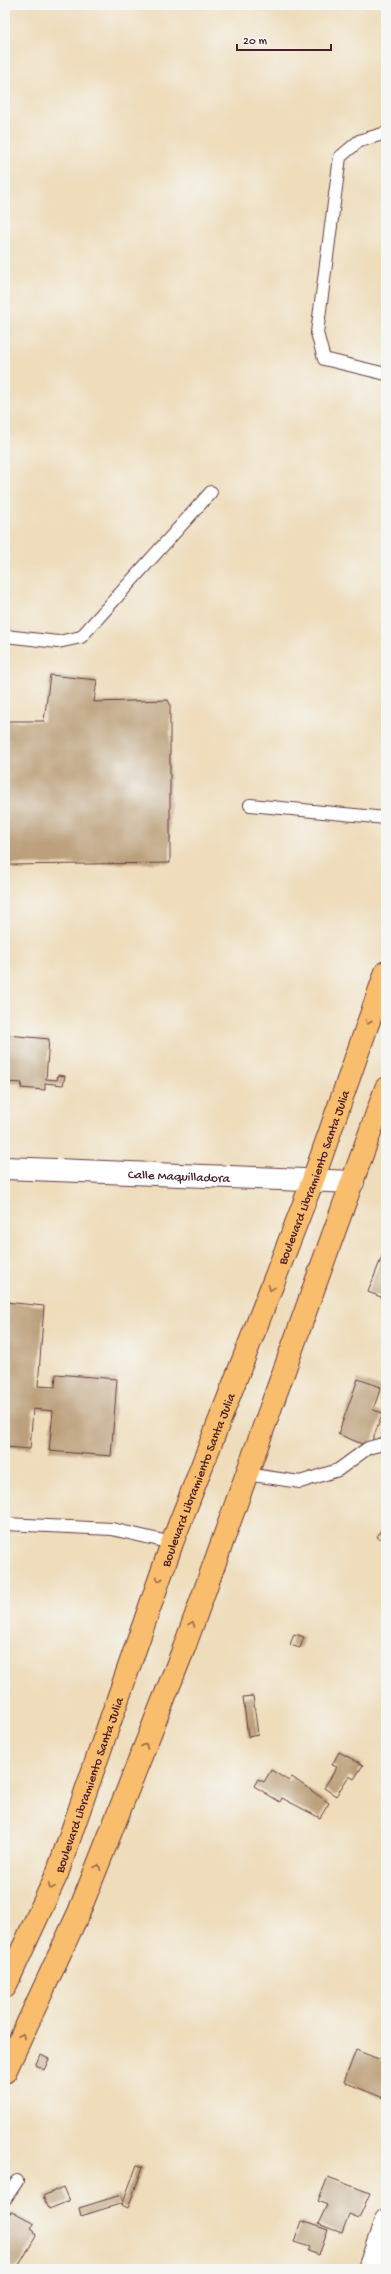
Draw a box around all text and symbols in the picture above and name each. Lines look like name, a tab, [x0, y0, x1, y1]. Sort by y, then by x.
scale bar	[237, 26, 331, 52]
text: 20 m	[243, 35, 268, 49]
one-way arrow	[365, 1018, 373, 1025]
street label: Boulevard Libramiento Santa Julia	[276, 1088, 354, 1268]
street label: Calle Maquilladora	[128, 1168, 231, 1187]
one-way arrow	[267, 1285, 275, 1292]
street label: Boulevard Libramiento Santa Julia	[159, 1391, 240, 1570]
one-way arrow	[155, 1576, 164, 1583]
one-way arrow	[187, 1621, 196, 1628]
street label: Boulevard Libramiento Santa Julia	[53, 1695, 128, 1876]
one-way arrow	[141, 1742, 149, 1749]
one-way arrow	[93, 1863, 101, 1870]
one-way arrow	[48, 1883, 56, 1890]
one-way arrow	[17, 2033, 25, 2040]

